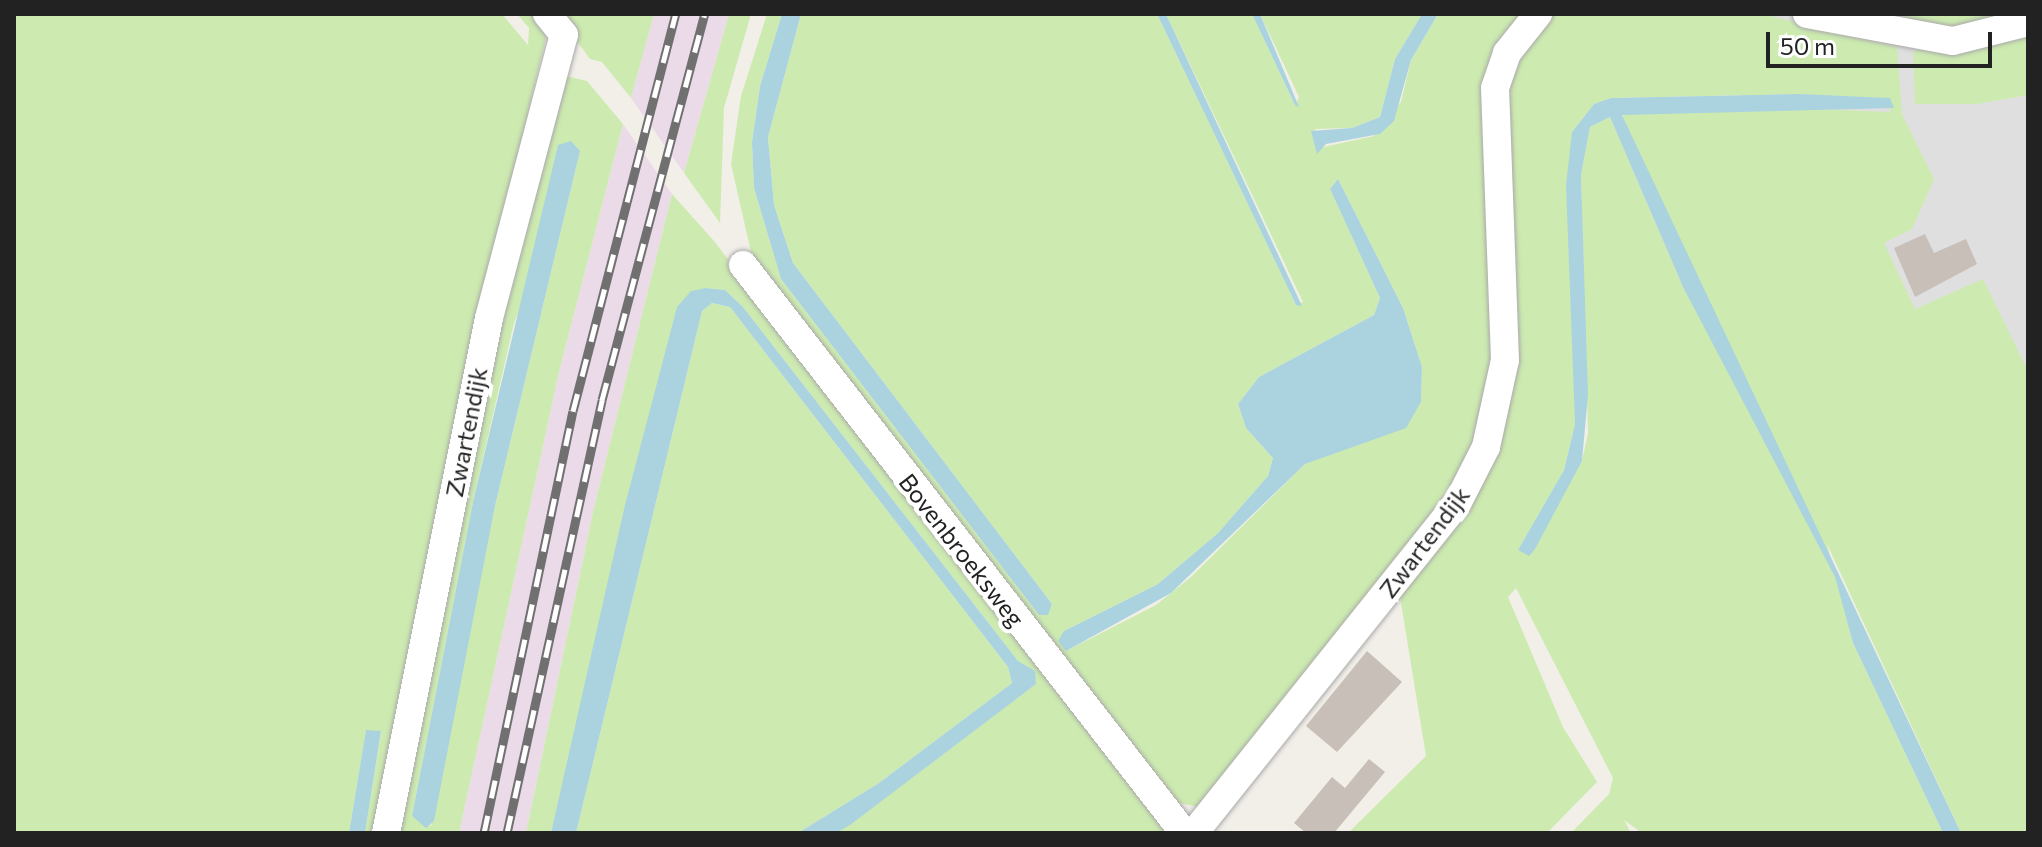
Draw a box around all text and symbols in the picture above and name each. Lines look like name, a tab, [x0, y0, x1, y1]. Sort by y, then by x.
scale bar	[1770, 16, 1996, 66]
text: 50 m	[1780, 31, 1835, 60]
street label: Zwartendijk	[439, 365, 493, 499]
street label: Bovenbroeksweg	[893, 468, 1031, 632]
street label: Zwartendijk	[1373, 481, 1475, 603]

